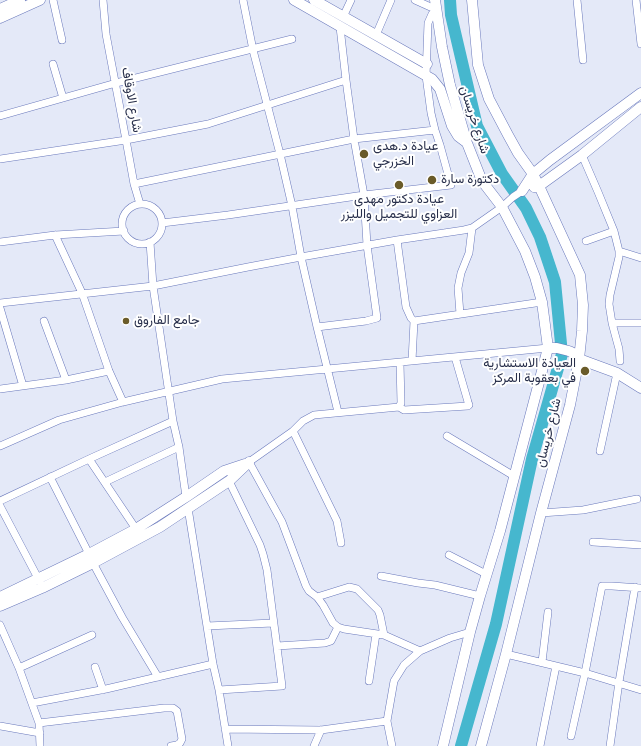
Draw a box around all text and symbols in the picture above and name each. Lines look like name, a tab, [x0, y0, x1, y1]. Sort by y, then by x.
street label: شارع الاوقاف	[118, 66, 144, 134]
street label: شارع خريسان	[456, 84, 492, 156]
place label: عيادة د.هدى الخزرجي	[373, 139, 438, 170]
marker: عيادة د.هدى الخزرجي	[358, 148, 370, 160]
place label: دكتورة سارة	[441, 172, 499, 188]
marker: دكتورة سارة	[426, 174, 438, 186]
marker: عيادة دكتور مهدي العزاوي للتجميل والليزر	[393, 179, 405, 191]
place label: عيادة دكتور مهدي العزاوي للتجميل والليزر	[341, 192, 457, 223]
place label: جامع الفاروق	[134, 313, 200, 329]
marker: جامع الفاروق	[121, 316, 131, 326]
place label: العيادة الاستشارية في بعقوبة المركز	[483, 356, 576, 387]
marker: العيادة الاستشارية في بعقوبة المركز	[579, 365, 591, 377]
street label: شارع خريسان	[533, 397, 565, 469]

